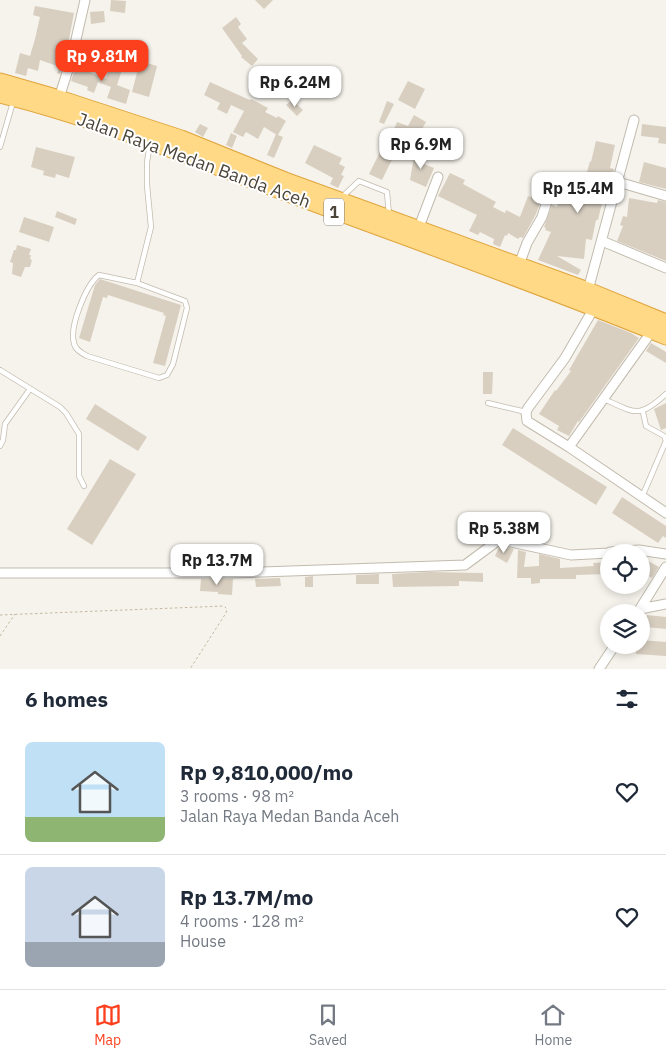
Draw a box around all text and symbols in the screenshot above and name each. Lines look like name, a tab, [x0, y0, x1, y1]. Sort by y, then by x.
pin: Rp 9.81M	[50, 39, 154, 82]
text: Rp 9.81M	[66, 46, 138, 66]
pin: Rp 6.24M	[243, 66, 347, 108]
text: Rp 6.24M	[259, 72, 331, 92]
street label: Jalan Raya Medan Banda Aceh	[74, 107, 314, 213]
pin: Rp 6.9M	[375, 128, 467, 170]
text: Rp 6.9M	[390, 134, 452, 154]
pin: Rp 15.4M	[526, 172, 630, 214]
text: Rp 15.4M	[542, 178, 614, 198]
road number: 1	[324, 198, 344, 226]
pin: Rp 5.38M	[452, 512, 556, 554]
text: Rp 5.38M	[468, 518, 540, 538]
pin: Rp 13.7M	[165, 544, 269, 586]
map controls	[600, 544, 650, 654]
button: locate	[600, 544, 650, 594]
text: Rp 13.7M	[181, 550, 253, 570]
button: layers	[600, 604, 650, 654]
text: 6 homes	[25, 685, 108, 713]
icon: filters	[613, 685, 641, 713]
text: Rp 9,810,000/mo	[180, 758, 353, 786]
icon: home	[65, 762, 125, 822]
icon: heart	[613, 778, 641, 806]
text: 3 rooms · 98 m²	[180, 786, 294, 806]
text: Jalan Raya Medan Banda Aceh	[180, 806, 399, 826]
text: Rp 13.7M/mo	[180, 883, 313, 911]
icon: home	[65, 887, 125, 947]
icon: heart	[613, 903, 641, 931]
text: 4 rooms · 128 m²	[180, 911, 304, 931]
text: House	[180, 931, 226, 951]
tab: Map	[94, 1001, 122, 1049]
tab: Saved	[309, 1001, 347, 1049]
tab: Home	[535, 1001, 572, 1049]

